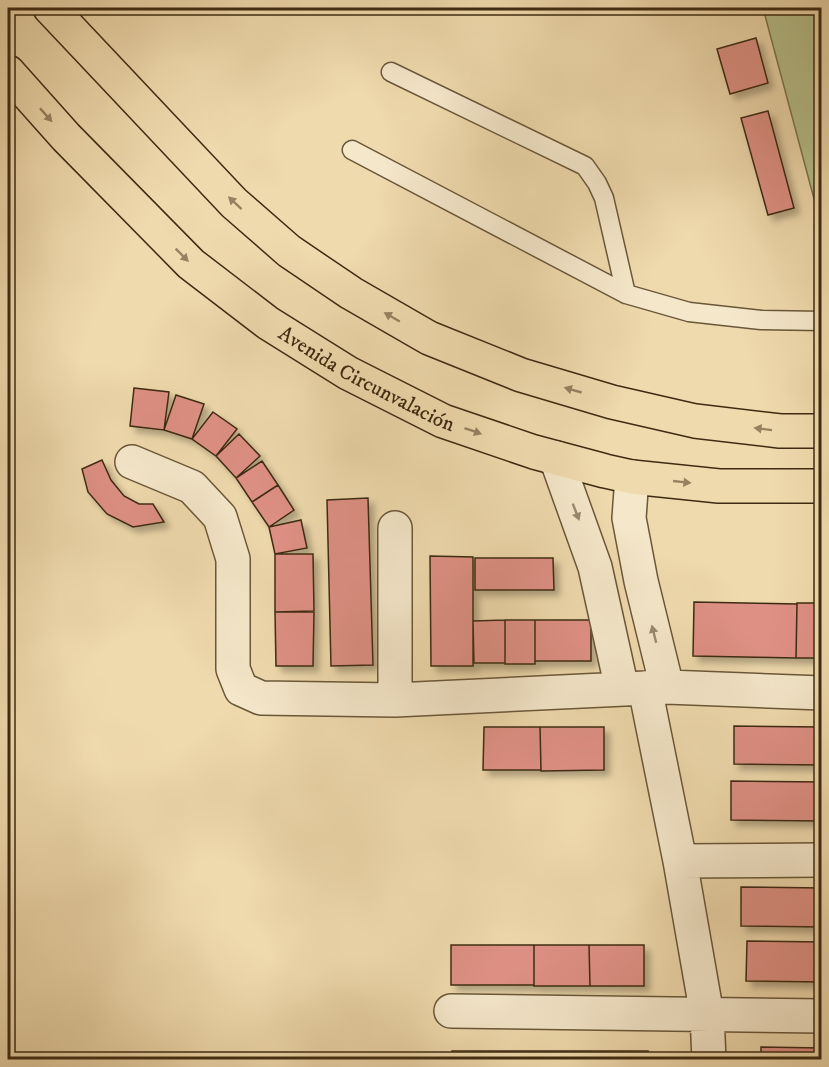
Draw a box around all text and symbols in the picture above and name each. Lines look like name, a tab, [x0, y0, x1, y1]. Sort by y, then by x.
one-way arrow	[39, 108, 53, 123]
one-way arrow	[228, 197, 242, 211]
one-way arrow	[175, 248, 189, 262]
one-way arrow	[384, 312, 401, 322]
street label: Avenida Circunvalación	[273, 321, 458, 438]
one-way arrow	[563, 385, 581, 394]
one-way arrow	[754, 425, 773, 434]
one-way arrow	[464, 427, 482, 436]
one-way arrow	[673, 477, 692, 487]
one-way arrow	[572, 503, 581, 521]
one-way arrow	[648, 625, 658, 643]

